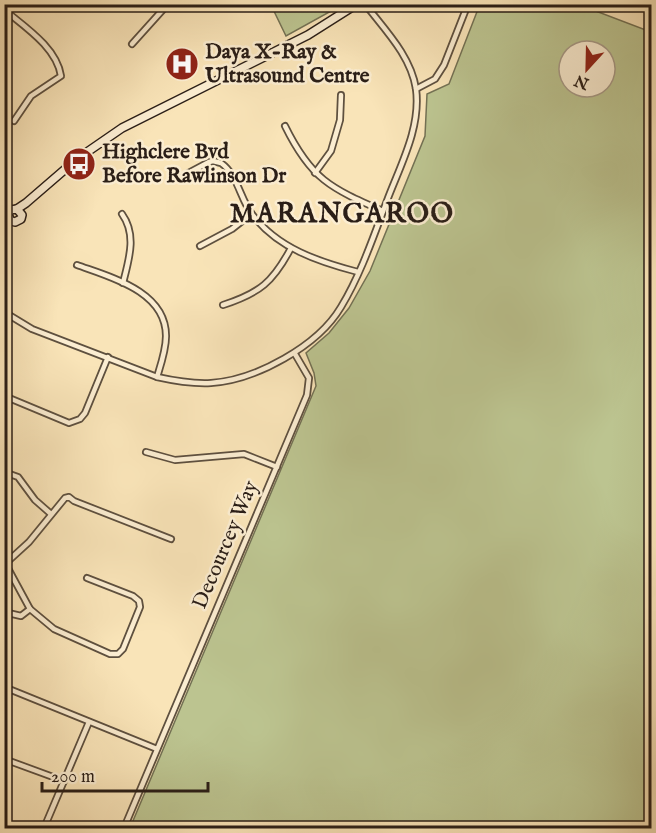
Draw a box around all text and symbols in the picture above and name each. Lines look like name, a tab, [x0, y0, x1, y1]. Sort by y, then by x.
place label: Daya X-Ray & Ultrasound Centre	[204, 39, 370, 90]
north arrow	[557, 39, 617, 99]
hospital icon: Daya X-Ray & Ultrasound Centre	[164, 46, 200, 82]
text: N	[572, 69, 593, 93]
place label: Highclere Bvd Before Rawlinson Dr	[102, 139, 286, 190]
bus stop icon: Highclere Bvd Before Rawlinson Dr	[61, 146, 97, 182]
district label: MARANGAROO	[230, 198, 454, 232]
street label: Decourcey Way	[187, 476, 265, 613]
scale bar	[42, 755, 208, 793]
text: 200 m	[51, 766, 95, 789]

